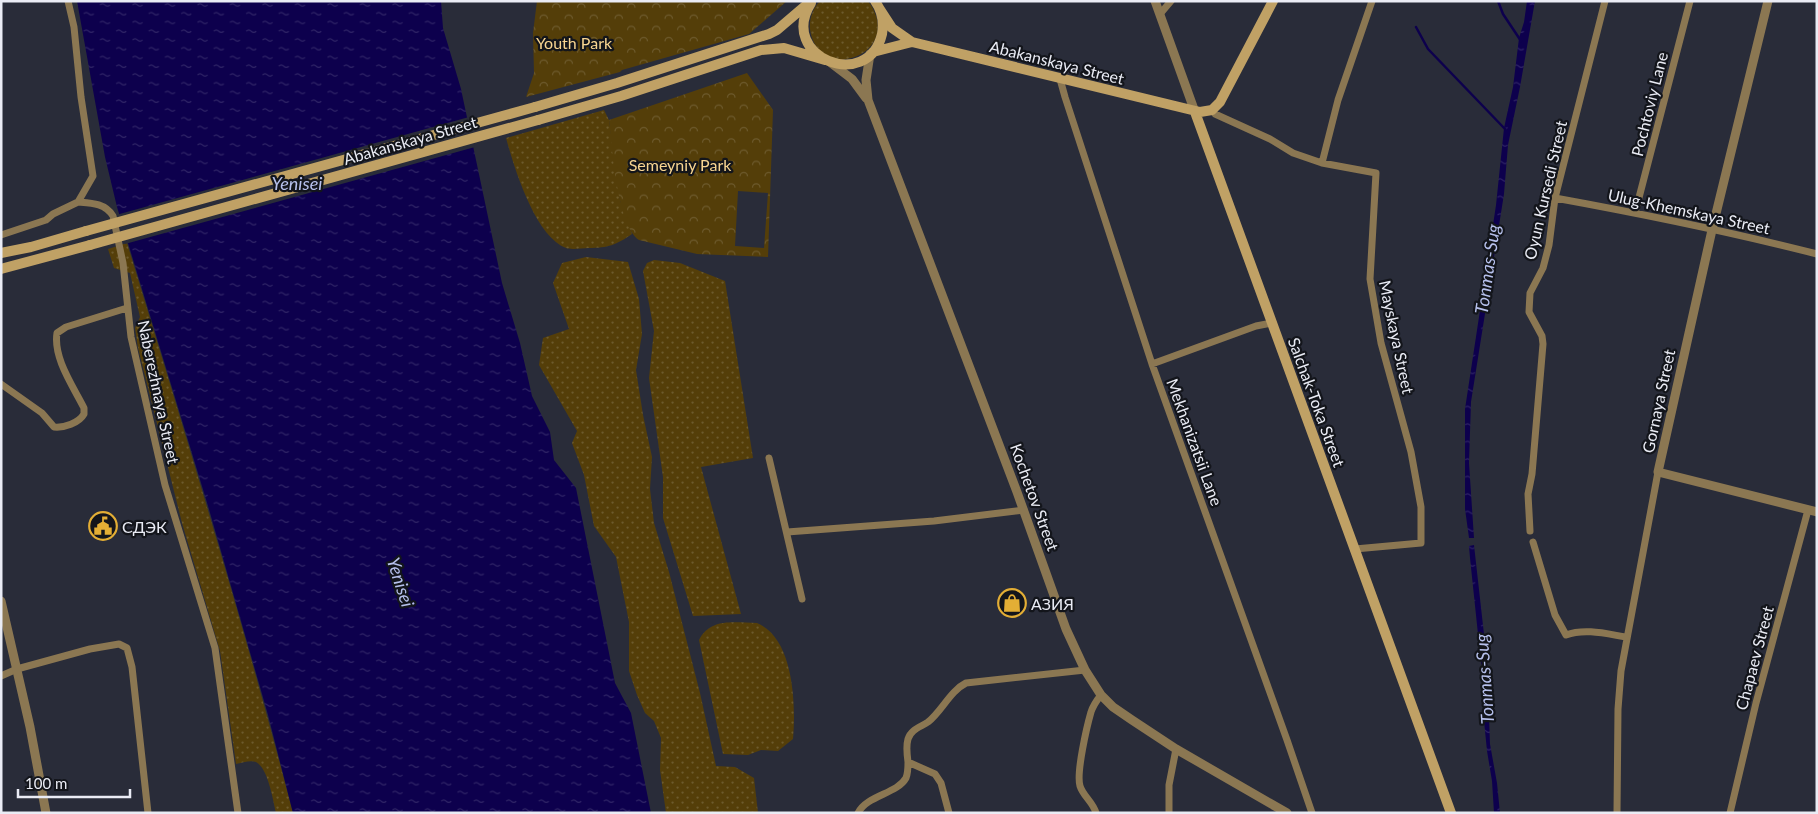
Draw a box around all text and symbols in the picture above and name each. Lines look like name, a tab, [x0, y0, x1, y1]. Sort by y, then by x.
park label: Youth Park	[536, 33, 613, 52]
street label: Abakanskaya Street	[988, 36, 1126, 88]
street label: Pochtoviy Lane	[1627, 50, 1671, 158]
street label: Abakanskaya Street	[341, 112, 479, 168]
street label: Oyun Kursedi Street	[1520, 118, 1570, 261]
park label: Semeyniy Park	[629, 155, 732, 174]
water label: Yenisei	[272, 172, 322, 194]
street label: Ulug-Khemskaya Street	[1606, 185, 1772, 237]
water label: Tonmas-Sug	[1470, 222, 1504, 315]
street label: Mayskaya Street	[1376, 279, 1418, 396]
street label: Naberezhnaya Street	[134, 318, 184, 466]
street label: Salchak-Toka Street	[1285, 335, 1349, 470]
street label: Gornaya Street	[1638, 347, 1678, 455]
street label: Mekhanizatsii Lane	[1163, 376, 1227, 508]
street label: Kochetov Street	[1007, 441, 1063, 553]
public building icon: СДЭК	[88, 511, 118, 541]
place label: СДЭК	[122, 517, 167, 536]
water label: Yenisei	[383, 554, 419, 610]
shop icon: АЗИЯ	[997, 588, 1027, 618]
place label: АЗИЯ	[1031, 594, 1074, 613]
street label: Chapaev Street	[1731, 604, 1777, 712]
water label: Tonmas-Sug	[1470, 633, 1498, 725]
scale bar	[18, 766, 130, 798]
text: 100 m	[25, 774, 67, 792]

